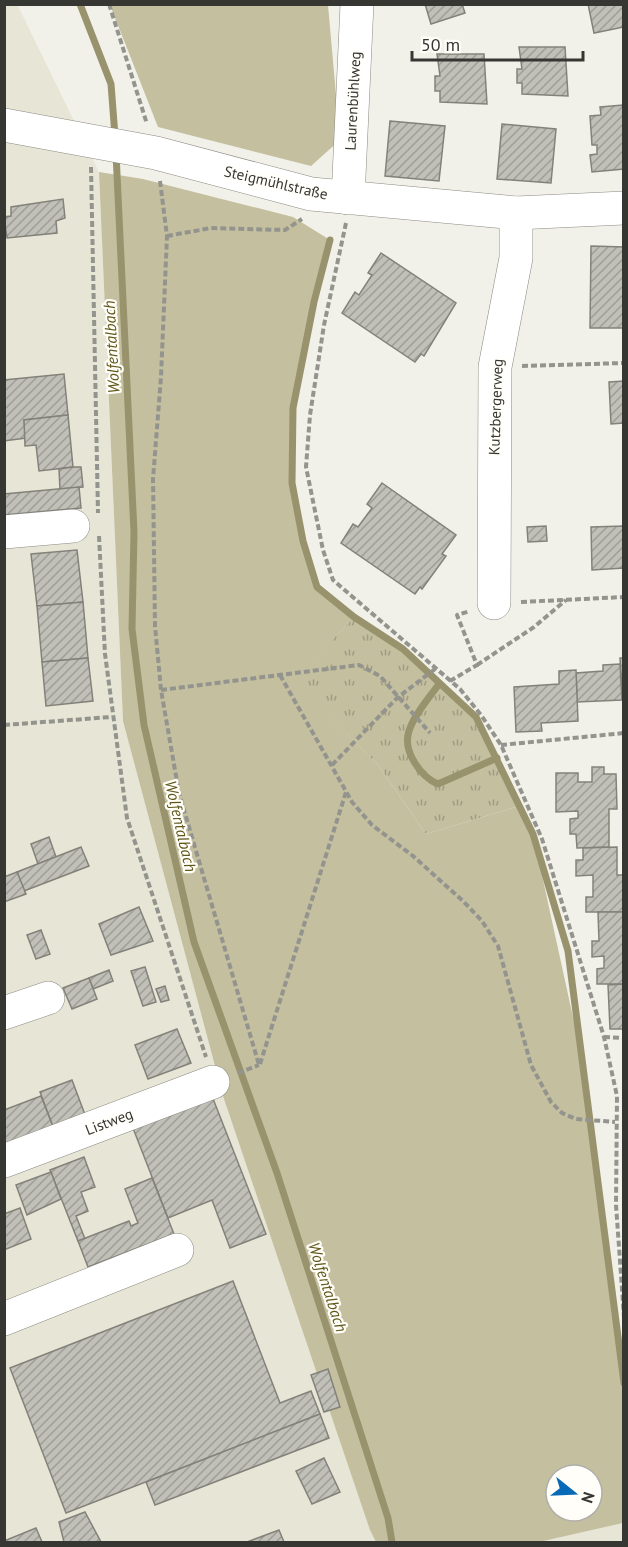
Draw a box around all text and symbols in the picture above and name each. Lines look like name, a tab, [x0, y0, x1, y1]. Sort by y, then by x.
scale bar	[412, 24, 583, 62]
text: 50 m	[421, 33, 460, 56]
street label: Laurenbühlweg	[340, 51, 365, 151]
street label: Steigmühlstraße	[222, 161, 330, 204]
water label: Wolfentalbach	[99, 300, 123, 394]
street label: Kutzbergerweg	[484, 358, 507, 456]
water label: Wolfentalbach	[161, 778, 201, 874]
street label: Listweg	[82, 1104, 135, 1139]
water label: Wolfentalbach	[304, 1240, 352, 1334]
north arrow	[544, 1463, 604, 1523]
text: N	[577, 1490, 599, 1506]

